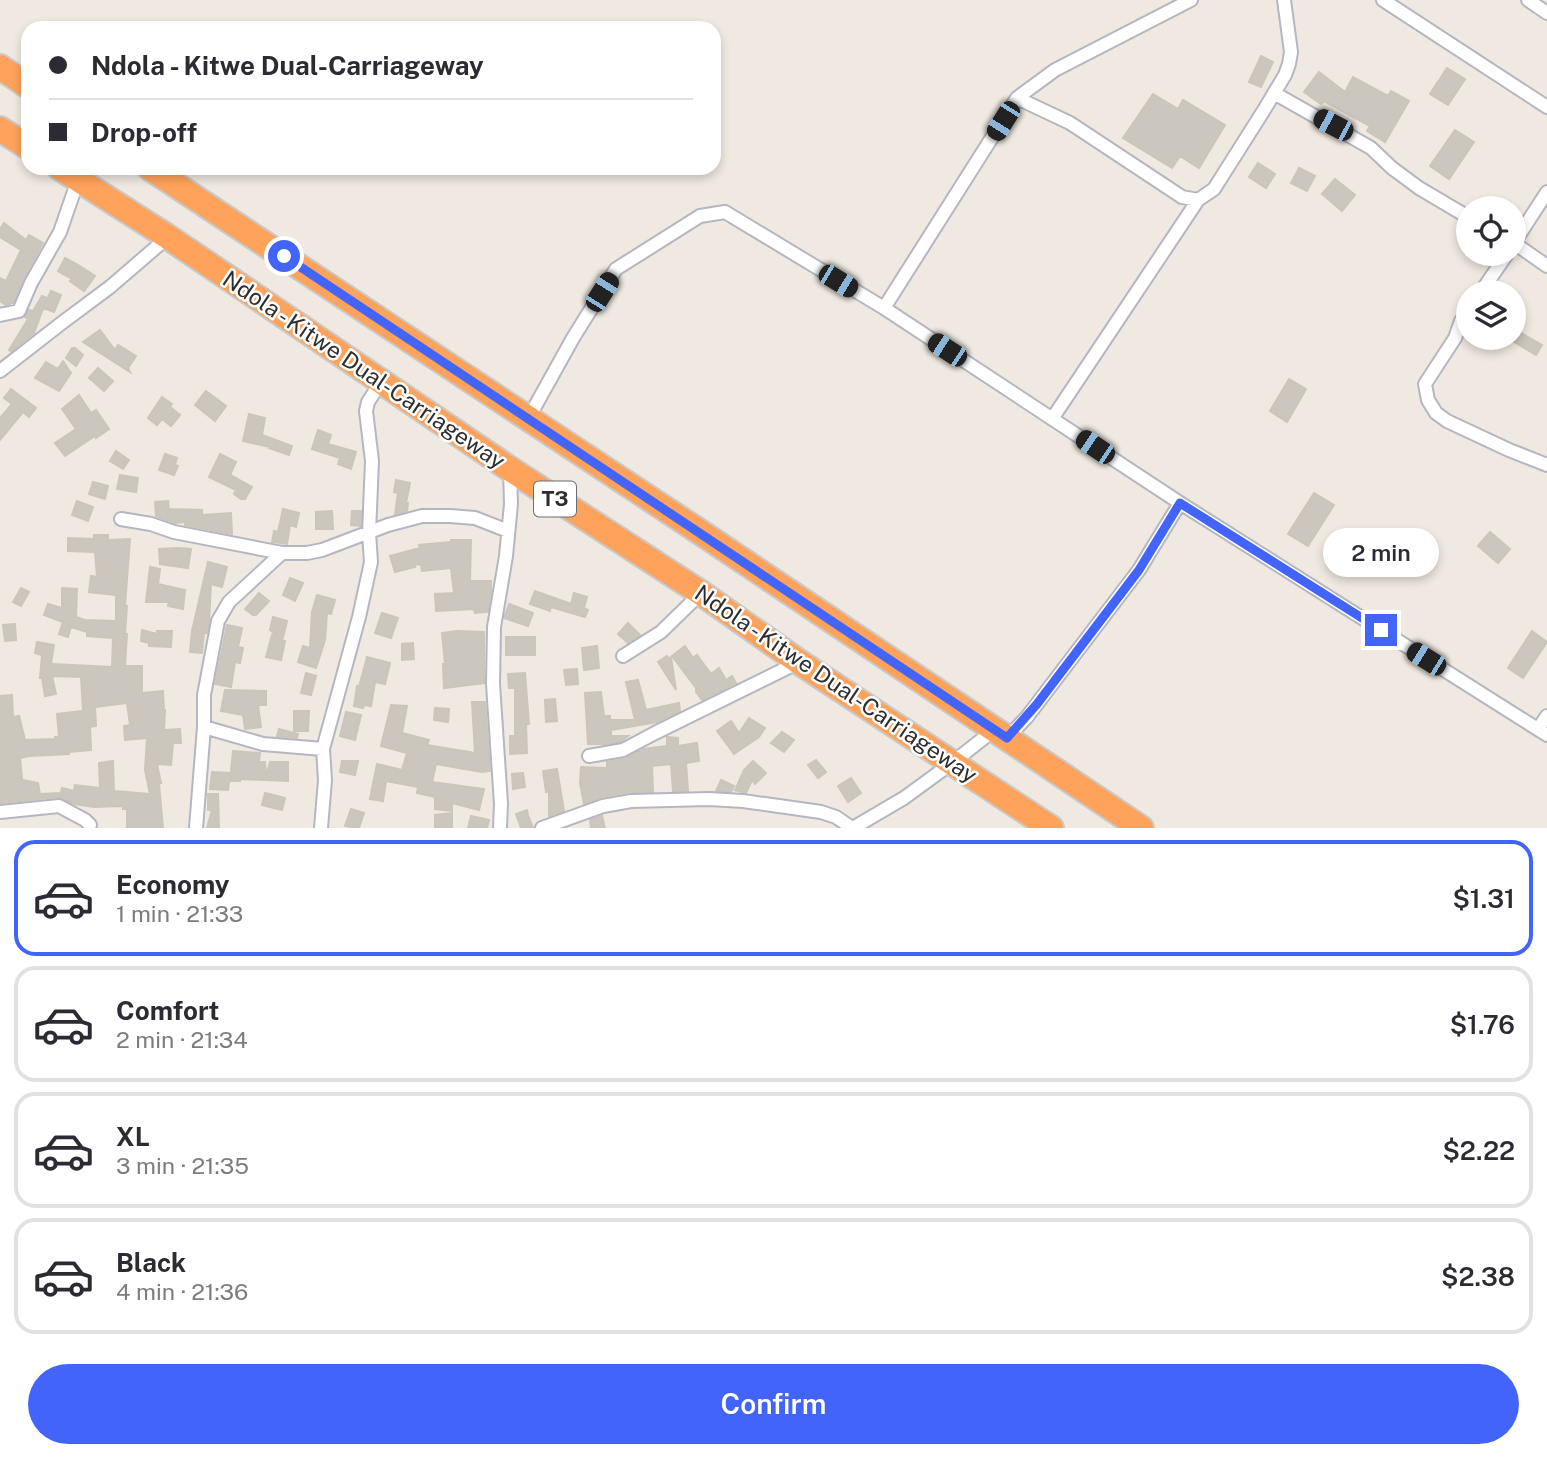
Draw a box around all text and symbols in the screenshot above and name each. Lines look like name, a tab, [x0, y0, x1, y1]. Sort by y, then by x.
text: Ndola - Kitwe Dual-Carriageway	[91, 50, 484, 81]
car	[983, 98, 1024, 144]
car	[1310, 106, 1357, 144]
text: Drop-off	[91, 117, 197, 148]
map controls	[1456, 196, 1526, 350]
button: locate	[1456, 196, 1526, 266]
route start	[268, 240, 300, 272]
car	[815, 261, 862, 301]
street label: Ndola - Kitwe Dual-Carriageway	[218, 265, 511, 474]
car	[582, 269, 623, 315]
button: layers	[1456, 280, 1526, 350]
car	[924, 330, 971, 370]
car	[1072, 427, 1119, 467]
road number: T3	[534, 482, 576, 516]
callout: 2 min	[1323, 528, 1439, 578]
text: 2 min	[1351, 539, 1411, 566]
street label: Ndola - Kitwe Dual-Carriageway	[690, 579, 983, 788]
route end	[1365, 614, 1397, 646]
car	[1403, 639, 1450, 679]
icon: car	[32, 867, 95, 930]
text: Economy	[116, 869, 229, 900]
text: $1.31	[1452, 883, 1515, 914]
text: 1 min · 21:33	[116, 900, 243, 927]
icon: car	[32, 993, 95, 1056]
text: Comfort	[116, 995, 219, 1026]
text: $1.76	[1450, 1009, 1515, 1040]
text: 2 min · 21:34	[116, 1026, 248, 1053]
icon: car	[32, 1119, 95, 1182]
text: XL	[116, 1121, 150, 1152]
text: $2.22	[1442, 1135, 1515, 1166]
text: 3 min · 21:35	[116, 1152, 249, 1179]
icon: car	[32, 1245, 95, 1308]
text: Black	[116, 1247, 186, 1278]
text: $2.38	[1441, 1261, 1515, 1292]
text: 4 min · 21:36	[116, 1278, 248, 1305]
button: Confirm	[28, 1364, 1519, 1444]

